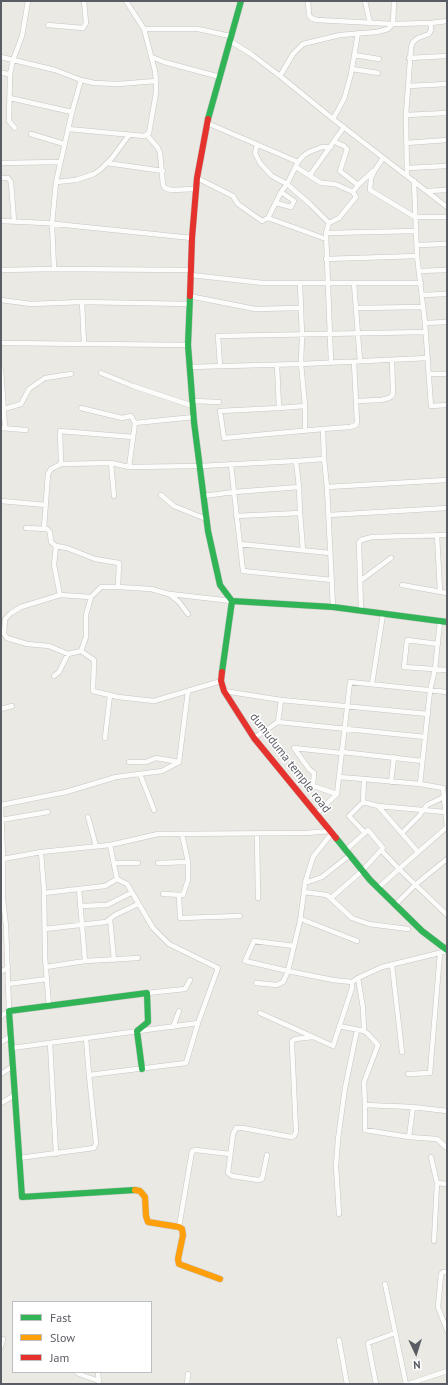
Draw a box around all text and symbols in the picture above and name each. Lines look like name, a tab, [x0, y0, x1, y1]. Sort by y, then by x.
street label: dumuduma temple road	[246, 710, 334, 816]
legend	[12, 1301, 152, 1373]
text: Fast	[50, 1310, 71, 1325]
text: Slow	[50, 1330, 75, 1345]
north arrow	[396, 1333, 436, 1373]
text: Jam	[50, 1350, 69, 1365]
text: N	[413, 1358, 421, 1372]

